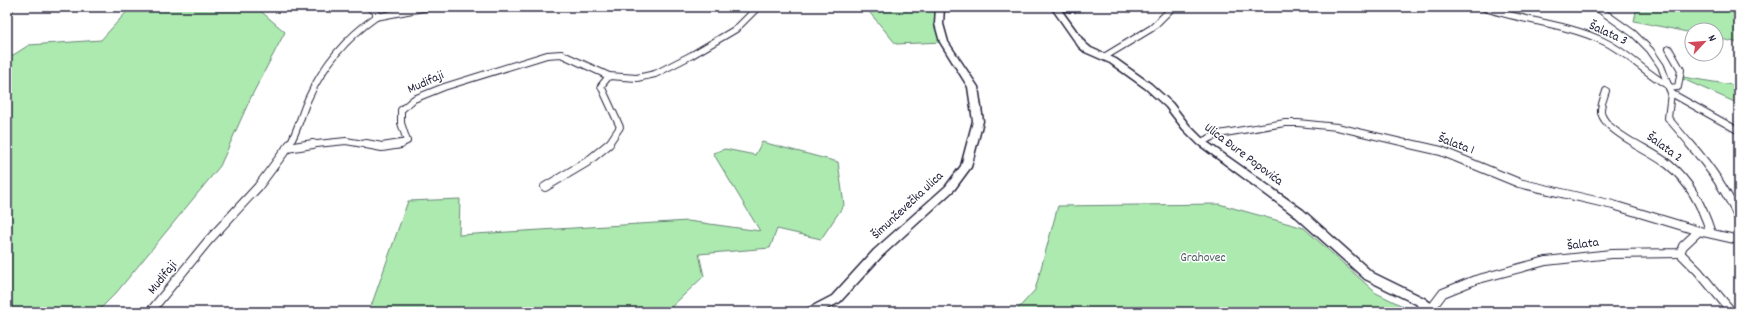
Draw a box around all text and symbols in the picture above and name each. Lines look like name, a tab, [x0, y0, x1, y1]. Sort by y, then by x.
street label: Šalata 3	[1586, 17, 1630, 51]
north arrow	[1684, 22, 1724, 62]
text: N	[1703, 33, 1720, 45]
street label: Mudifaji	[405, 66, 448, 99]
street label: Ulica Đure Popovića	[1199, 119, 1287, 192]
street label: Šalata 2	[1642, 129, 1686, 167]
street label: Šalata 1	[1435, 130, 1477, 160]
street label: Šimunčevečka ulica	[868, 167, 949, 244]
street label: Šalata	[1566, 234, 1601, 256]
park label: Grahovec	[1180, 249, 1226, 268]
street label: Mudifaji	[144, 257, 183, 299]

